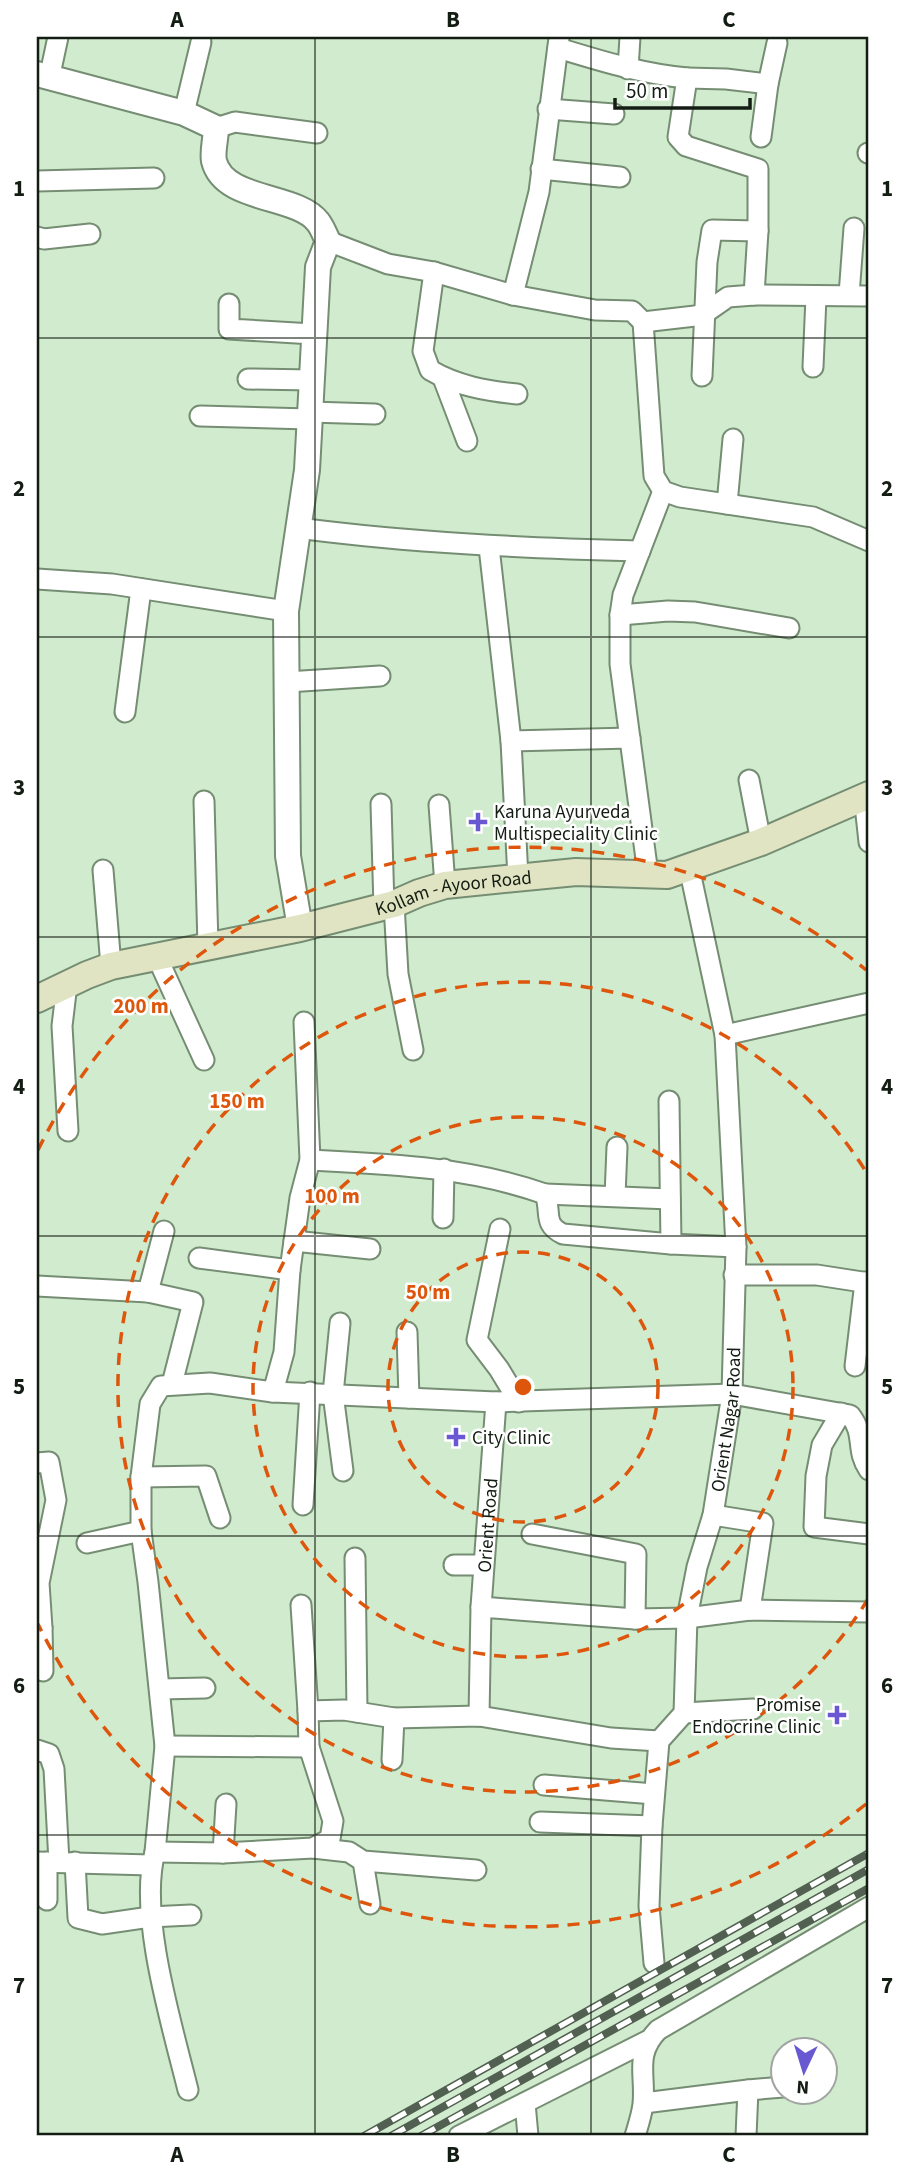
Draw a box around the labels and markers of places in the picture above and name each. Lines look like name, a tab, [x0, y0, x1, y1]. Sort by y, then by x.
place label: Karuna Ayurveda Multispeciality Clinic	[494, 799, 658, 848]
marker: Karuna Ayurveda Multispeciality Clinic	[468, 812, 488, 832]
centre of rings	[511, 1375, 535, 1399]
place label: City Clinic	[472, 1425, 551, 1452]
marker: City Clinic	[446, 1427, 466, 1447]
place label: Promise Endocrine Clinic	[692, 1692, 821, 1741]
marker: Promise Endocrine Clinic	[827, 1705, 847, 1725]

